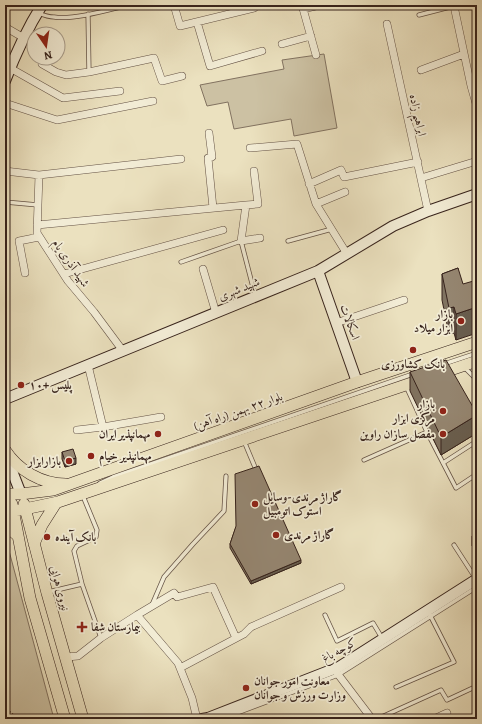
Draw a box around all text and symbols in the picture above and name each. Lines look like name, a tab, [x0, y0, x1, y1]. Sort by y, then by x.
north arrow	[26, 26, 66, 66]
text: N	[43, 47, 54, 63]
street label: ابراهیم زاده	[402, 92, 430, 139]
street label: شهید آذری یام	[46, 236, 93, 292]
street label: شهید شهری	[216, 273, 262, 305]
street label: اسکالات	[336, 302, 364, 342]
place label: بازار ابزار میلاد	[414, 306, 453, 336]
marker: بازار ابزار میلاد	[456, 316, 466, 326]
marker: بانک کشاورزی	[408, 345, 418, 355]
place label: بانک کشاورزی	[381, 356, 445, 372]
place label: پلیس +۱۰	[29, 377, 72, 394]
marker: پلیس +۱۰	[16, 380, 26, 390]
street label: بلوار ۲۲ بهمن (راه آهن)	[191, 388, 285, 435]
place label: بازار مرکزی ابزار	[391, 396, 435, 427]
marker: بازار مرکزی ابزار	[438, 406, 448, 416]
place label: مهمانپذیر ایران	[99, 426, 150, 443]
place label: مفصل سازان راوین	[360, 426, 435, 442]
marker: مهمانپذیر ایران	[153, 429, 163, 439]
marker: مفصل سازان راوین	[438, 429, 448, 439]
place label: مهمانپذیر خیام	[99, 448, 152, 467]
marker: مهمانپذیر خیام	[86, 451, 96, 461]
place label: بازارابزار	[26, 453, 61, 469]
marker: بازارابزار	[64, 456, 74, 466]
place label: گاراژ مرندی-وسایل استوک اتومبیل	[263, 489, 342, 519]
marker: گاراژ مرندی-وسایل استوک اتومبیل	[250, 499, 260, 509]
place label: گاراژ مرندی	[284, 527, 334, 544]
place label: بانک آینده	[55, 529, 96, 545]
marker: گاراژ مرندی	[271, 530, 281, 540]
marker: بانک آینده	[42, 532, 52, 542]
street label: نیروی هوایی	[46, 564, 74, 612]
place label: بیمارستان شفا	[91, 619, 140, 635]
marker: بیمارستان شفا	[76, 621, 88, 633]
street label: کوچه باغ	[319, 634, 361, 669]
place label: معاونت امور جوانان وزارت ورزش و جوانان	[254, 673, 346, 703]
marker: معاونت امور جوانان وزارت ورزش و جوانان	[241, 683, 251, 693]

